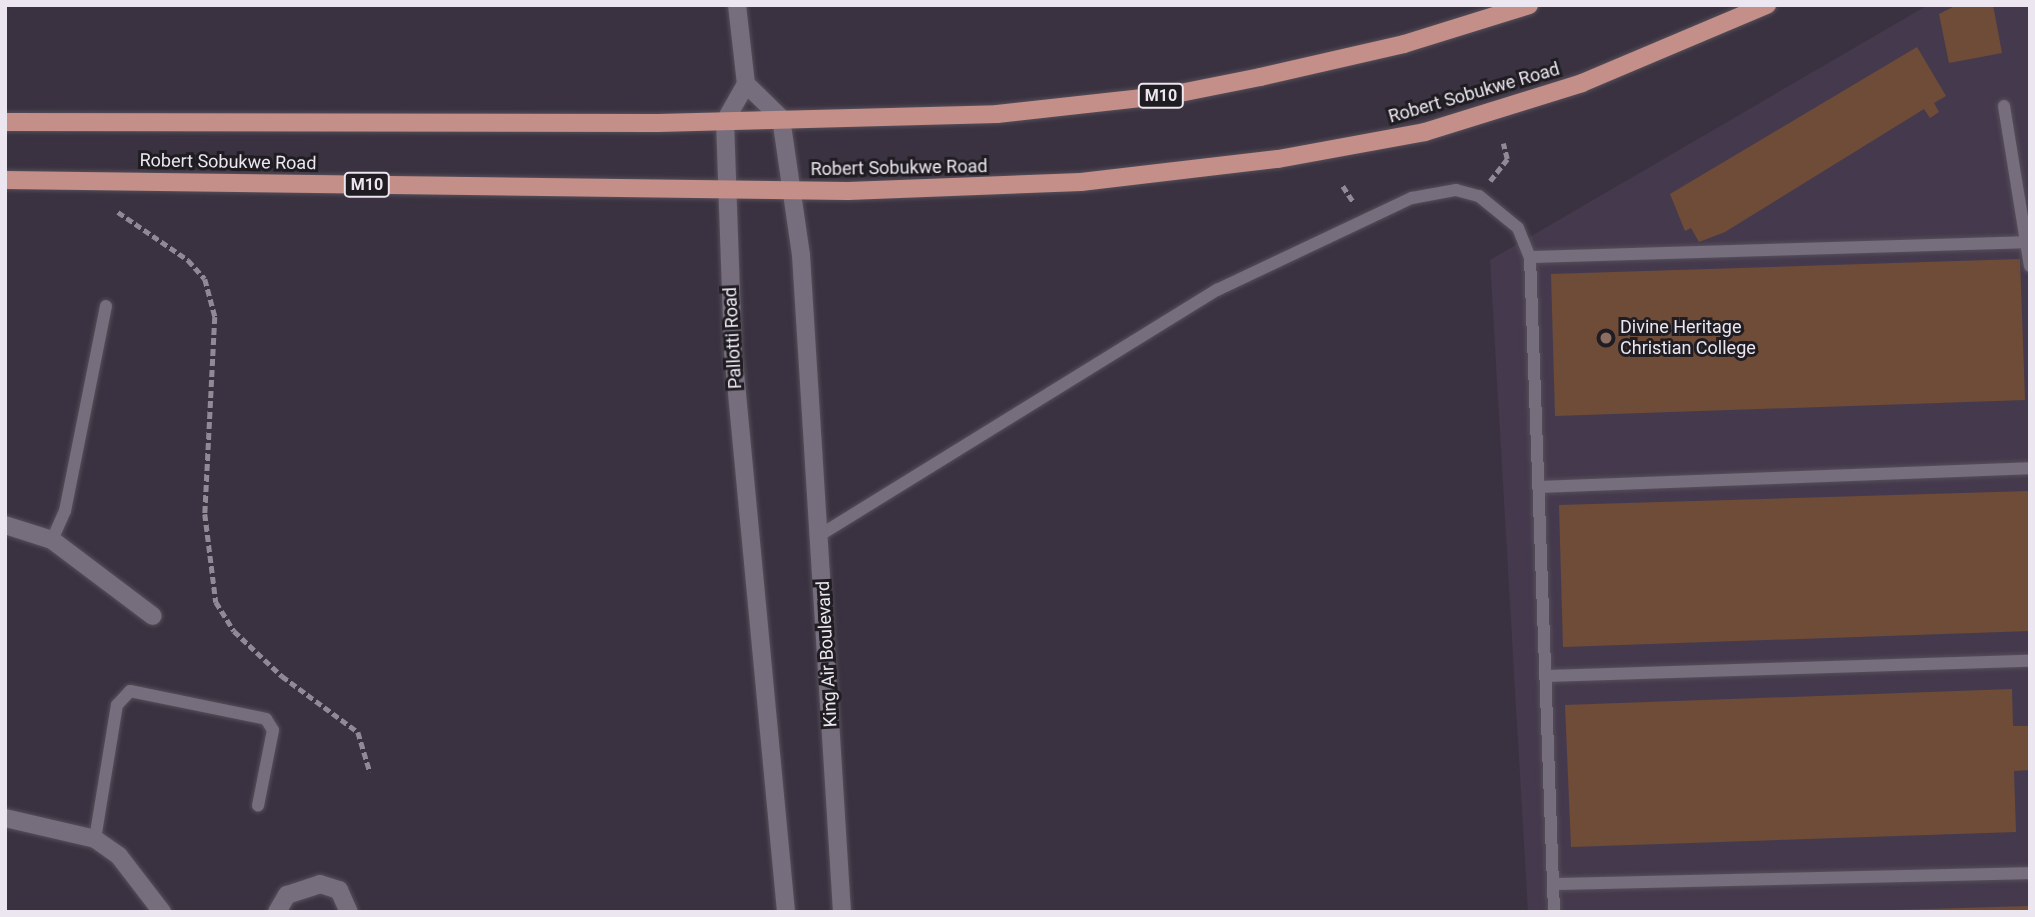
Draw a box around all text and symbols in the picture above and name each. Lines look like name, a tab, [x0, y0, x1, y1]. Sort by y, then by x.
street label: Robert Sobukwe Road	[1386, 58, 1562, 128]
road number: M10	[1136, 83, 1186, 108]
street label: Robert Sobukwe Road	[139, 150, 317, 174]
street label: Robert Sobukwe Road	[810, 156, 988, 180]
road number: M10	[342, 172, 392, 197]
street label: Pallotti Road	[720, 287, 746, 389]
place label: Divine Heritage Christian College	[1620, 317, 1756, 360]
marker: Divine Heritage Christian College	[1598, 330, 1614, 346]
street label: King Air Boulevard	[812, 580, 842, 728]

